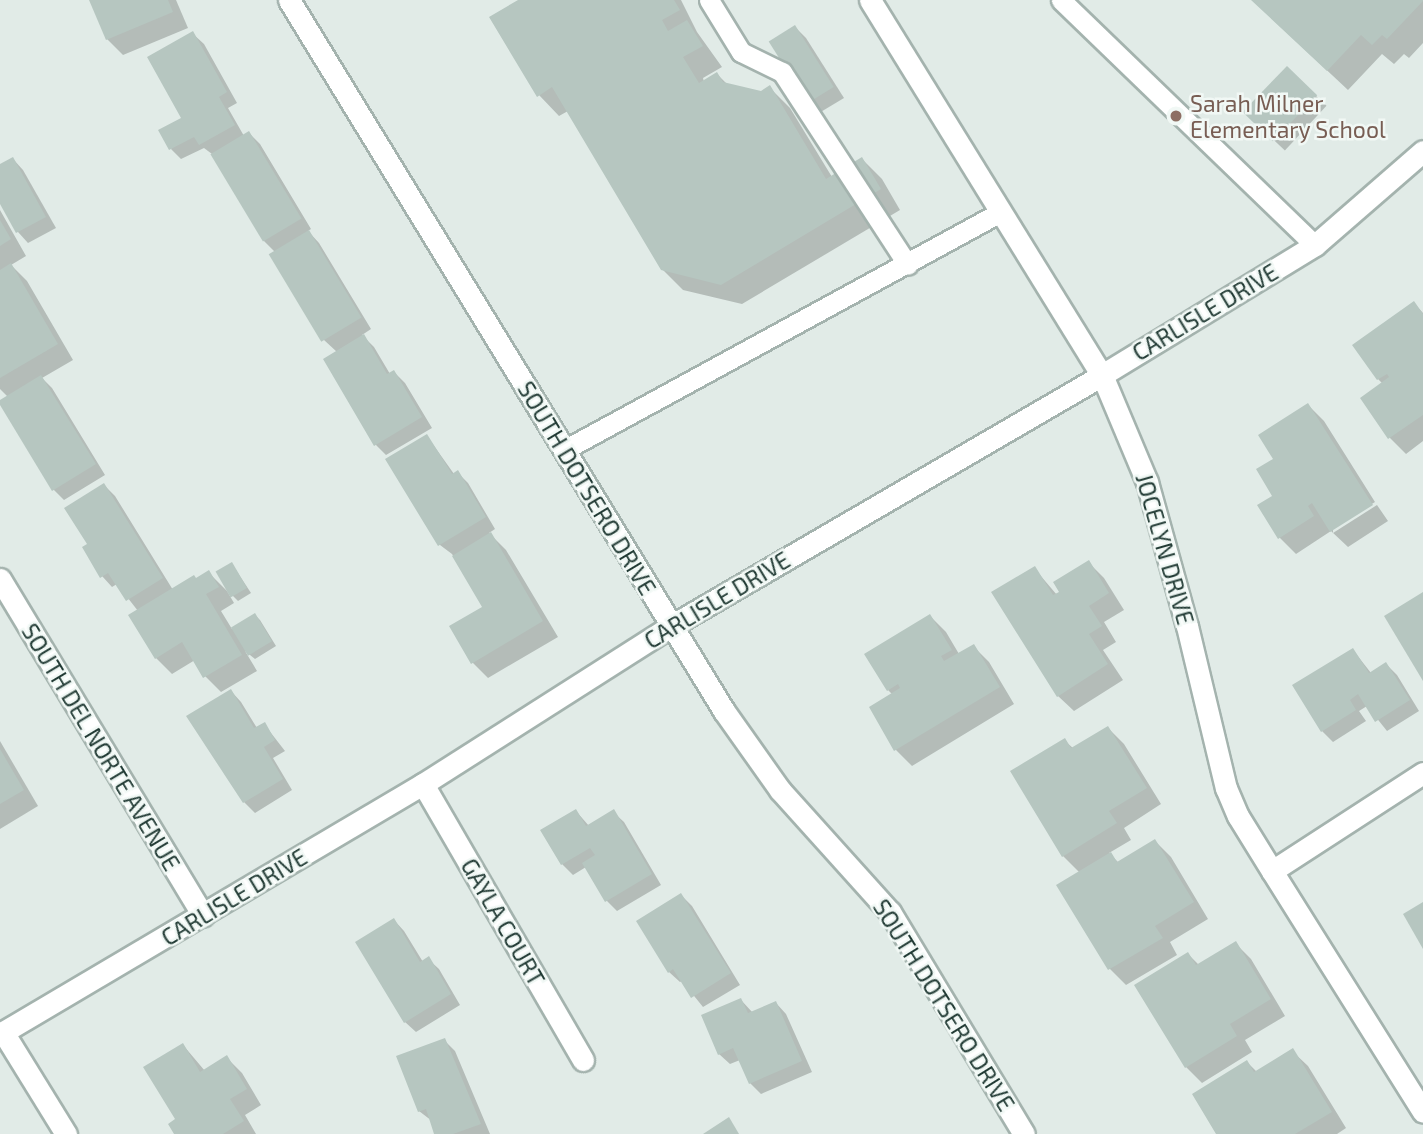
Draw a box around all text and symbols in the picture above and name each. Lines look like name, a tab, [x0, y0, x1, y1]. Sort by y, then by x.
place label: Sarah Milner Elementary School	[1190, 89, 1386, 143]
marker: Sarah Milner Elementary School	[1168, 108, 1184, 124]
street label: CARLISLE DRIVE	[1127, 258, 1283, 366]
street label: SOUTH DOTSERO DRIVE	[512, 376, 662, 600]
street label: JOCELYN DRIVE	[1130, 470, 1200, 628]
street label: CARLISLE DRIVE	[639, 546, 795, 654]
street label: SOUTH DEL NORTE AVENUE	[16, 618, 186, 876]
street label: CARLISLE DRIVE	[156, 843, 312, 951]
street label: GAYLA COURT	[455, 853, 551, 991]
street label: SOUTH DOTSERO DRIVE	[868, 894, 1020, 1116]

